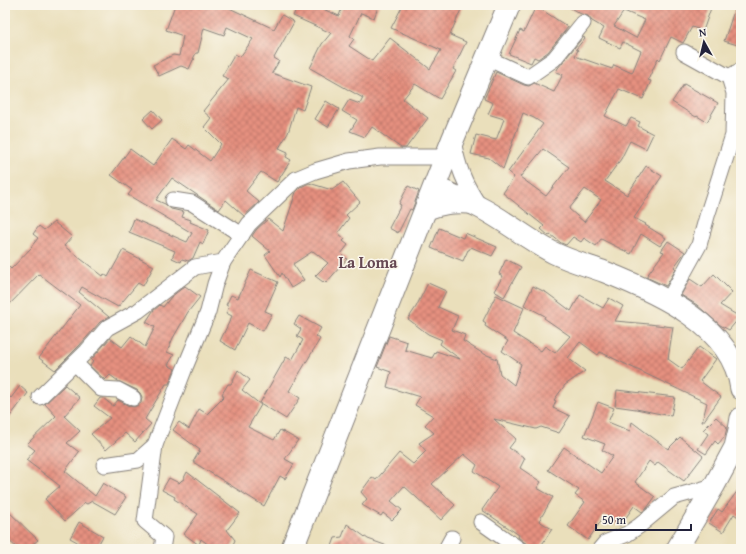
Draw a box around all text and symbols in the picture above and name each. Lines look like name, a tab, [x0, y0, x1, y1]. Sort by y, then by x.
north arrow	[684, 22, 724, 62]
text: N	[698, 24, 708, 41]
district label: La Loma	[339, 250, 398, 274]
scale bar	[596, 506, 691, 532]
text: 50 m	[602, 511, 626, 528]

